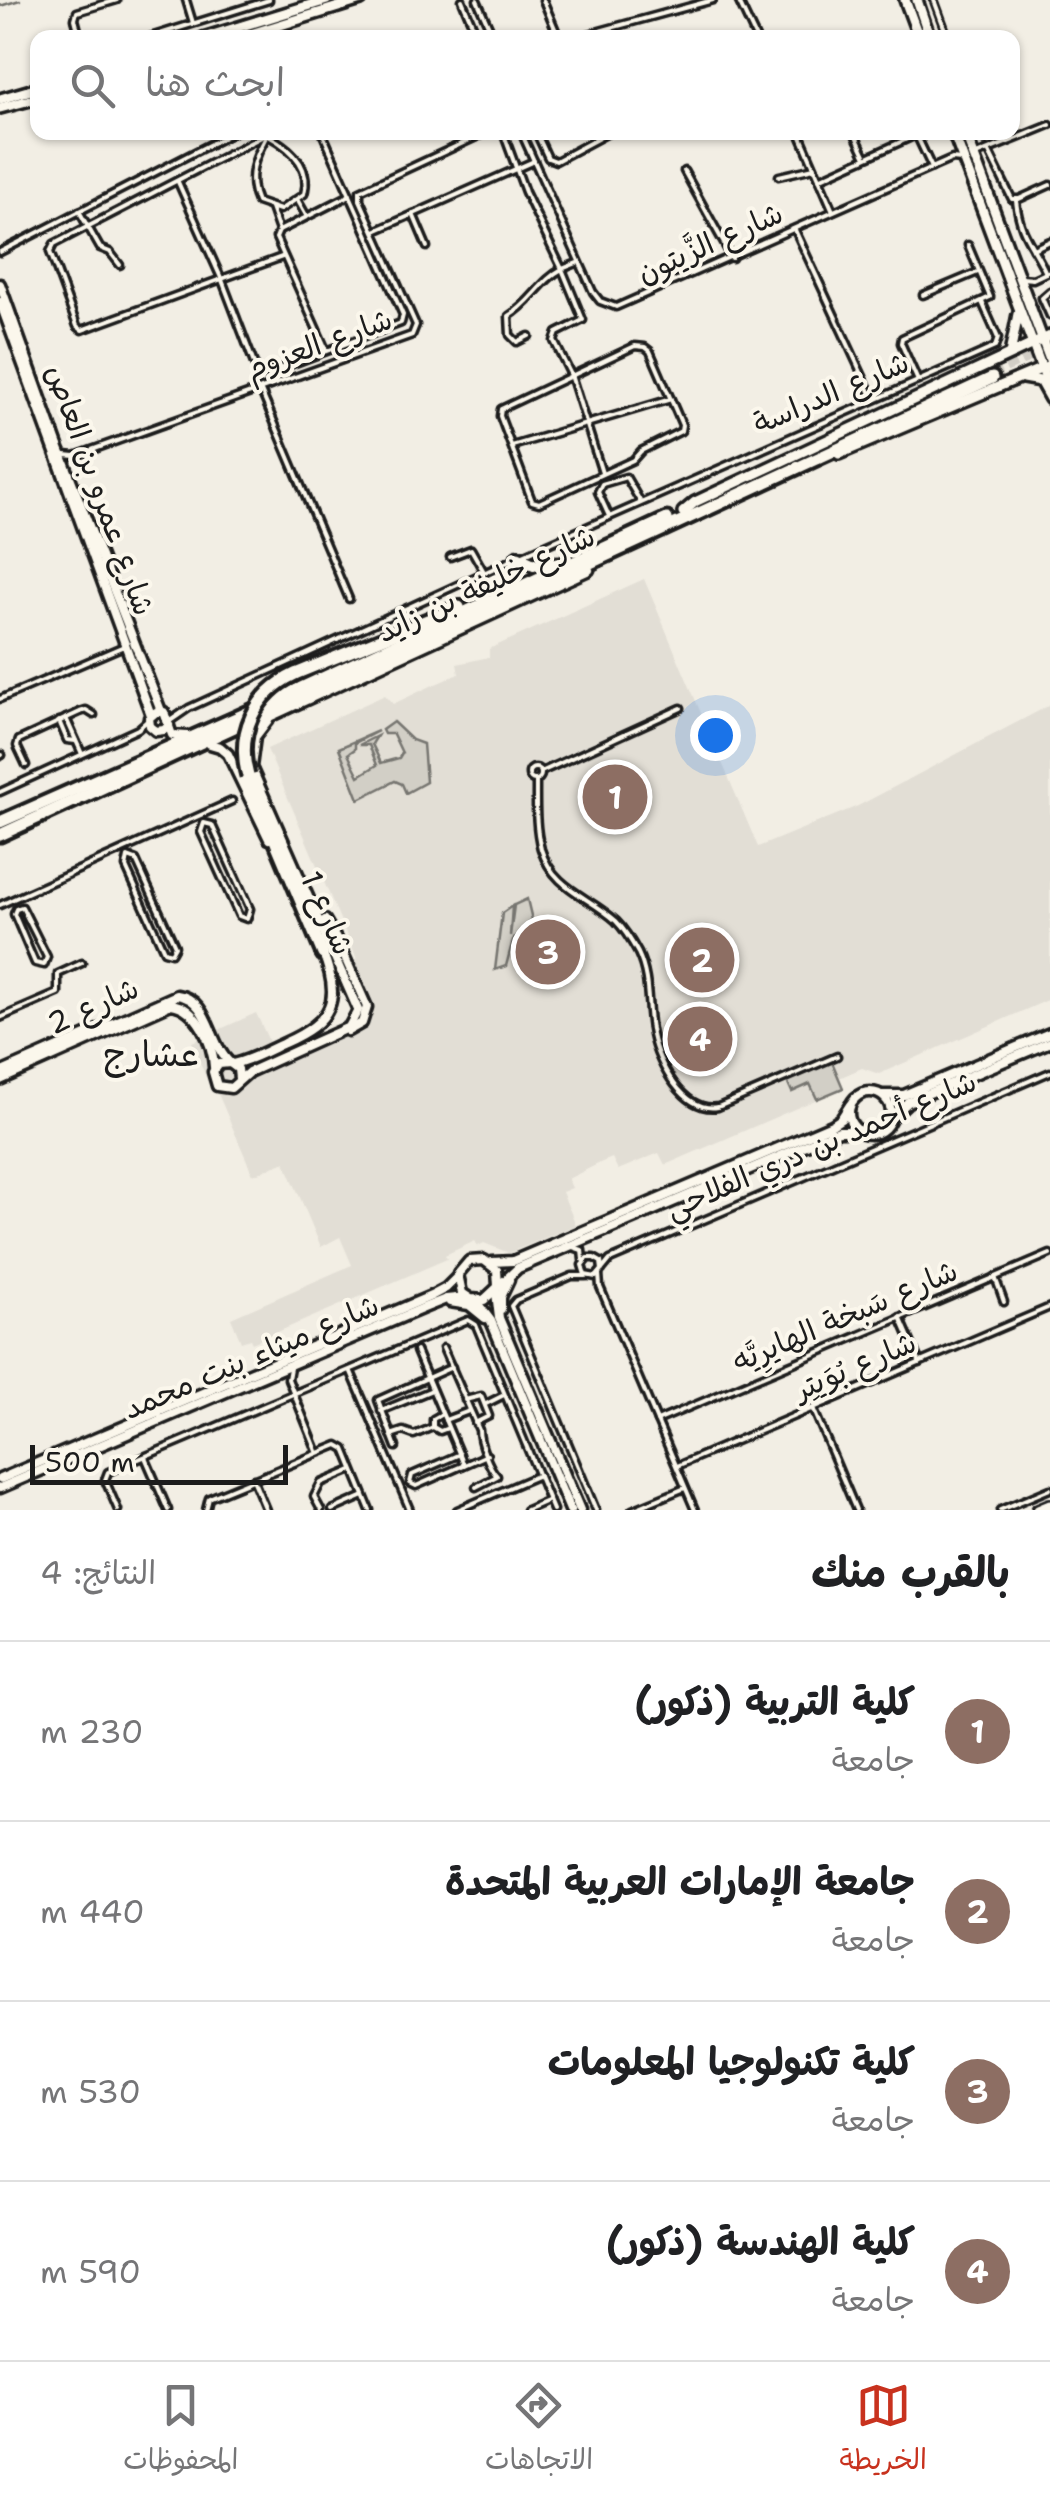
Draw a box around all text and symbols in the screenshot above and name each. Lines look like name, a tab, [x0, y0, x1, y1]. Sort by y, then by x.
search box	[30, 30, 1020, 140]
text: ابحث هنا	[145, 57, 285, 108]
icon: search	[65, 58, 120, 113]
street label: شارع الزَّيتون	[630, 192, 790, 294]
street label: شارع العزوم	[240, 298, 399, 392]
street label: شارع الدراسة	[747, 341, 915, 445]
street label: شارع عمرو بن العاص	[35, 359, 165, 621]
street label: شارع خليفة بن زايد	[370, 515, 602, 653]
your location	[690, 710, 741, 761]
pin: 1	[582, 760, 648, 834]
street label: شارع 1	[290, 864, 364, 962]
pin: 3	[516, 914, 580, 990]
pin: 2	[670, 922, 734, 998]
street label: شارع 2	[41, 967, 145, 1045]
pin: 4	[668, 1002, 732, 1076]
district label: عشارج	[103, 1030, 199, 1078]
street label: شارع أحمد بن دري الفلاحي	[659, 1060, 985, 1234]
street label: شارع سَبخة الهايرِيَّه	[726, 1250, 965, 1383]
street label: شارع ميثاء بنت محمد	[117, 1284, 385, 1430]
street label: شارع بُوَيتِر	[785, 1321, 923, 1412]
scale bar	[30, 1440, 288, 1484]
text: 500 m	[45, 1443, 135, 1481]
text: بالقرب منك	[811, 1544, 1010, 1600]
text: النتائج: 4	[40, 1551, 156, 1594]
text: كلية التربية (ذكور)	[634, 1676, 915, 1727]
text: 230 m	[40, 1710, 143, 1753]
text: 1	[970, 1710, 985, 1753]
text: جامعة	[832, 1738, 915, 1781]
text: جامعة الإمارات العربية المتحدة	[445, 1856, 915, 1907]
text: 440 m	[40, 1890, 145, 1933]
text: 2	[966, 1890, 989, 1933]
text: جامعة	[832, 1918, 915, 1961]
text: كلية تكنولوجيا المعلومات	[548, 2036, 915, 2087]
text: 530 m	[40, 2070, 141, 2113]
text: 3	[966, 2070, 989, 2113]
text: جامعة	[832, 2098, 915, 2141]
text: كلية الهندسة (ذكور)	[606, 2216, 915, 2267]
text: 590 m	[40, 2250, 141, 2293]
text: 4	[966, 2250, 989, 2293]
text: جامعة	[832, 2278, 915, 2321]
tab: المحفوظات	[123, 2378, 239, 2484]
tab: الاتجاهات	[485, 2378, 593, 2484]
tab: الخريطة	[839, 2378, 927, 2484]

